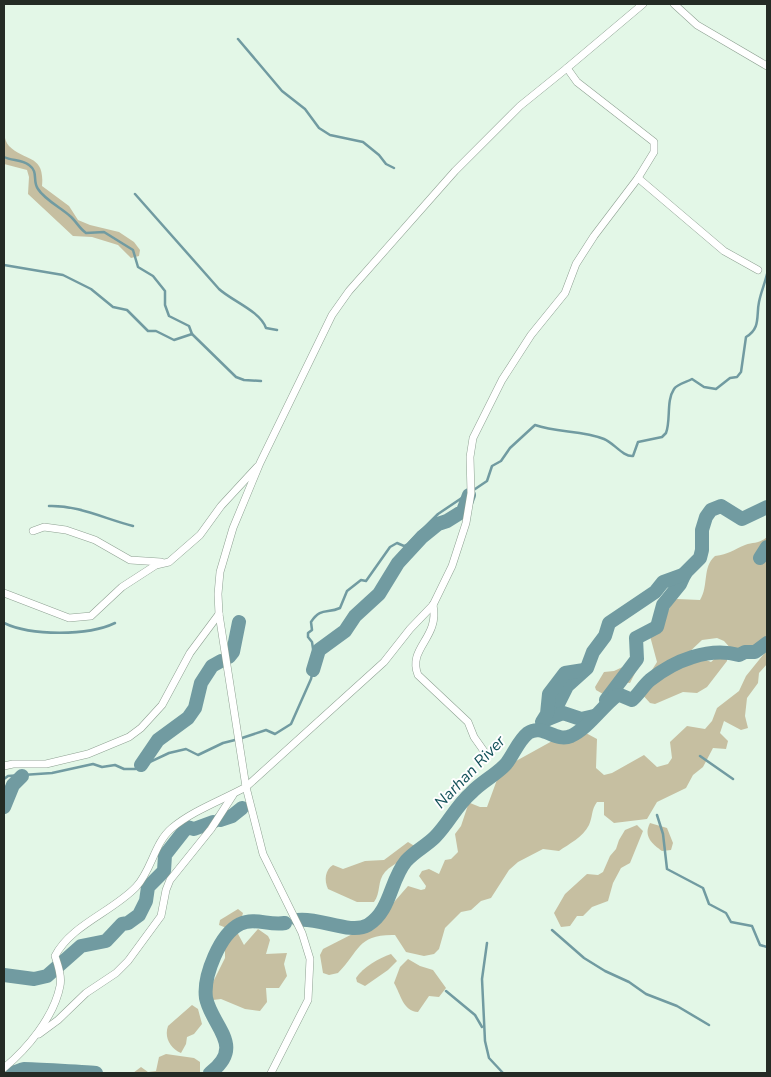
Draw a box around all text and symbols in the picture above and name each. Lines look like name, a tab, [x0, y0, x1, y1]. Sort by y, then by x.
water label: Narhan River	[430, 730, 511, 813]

